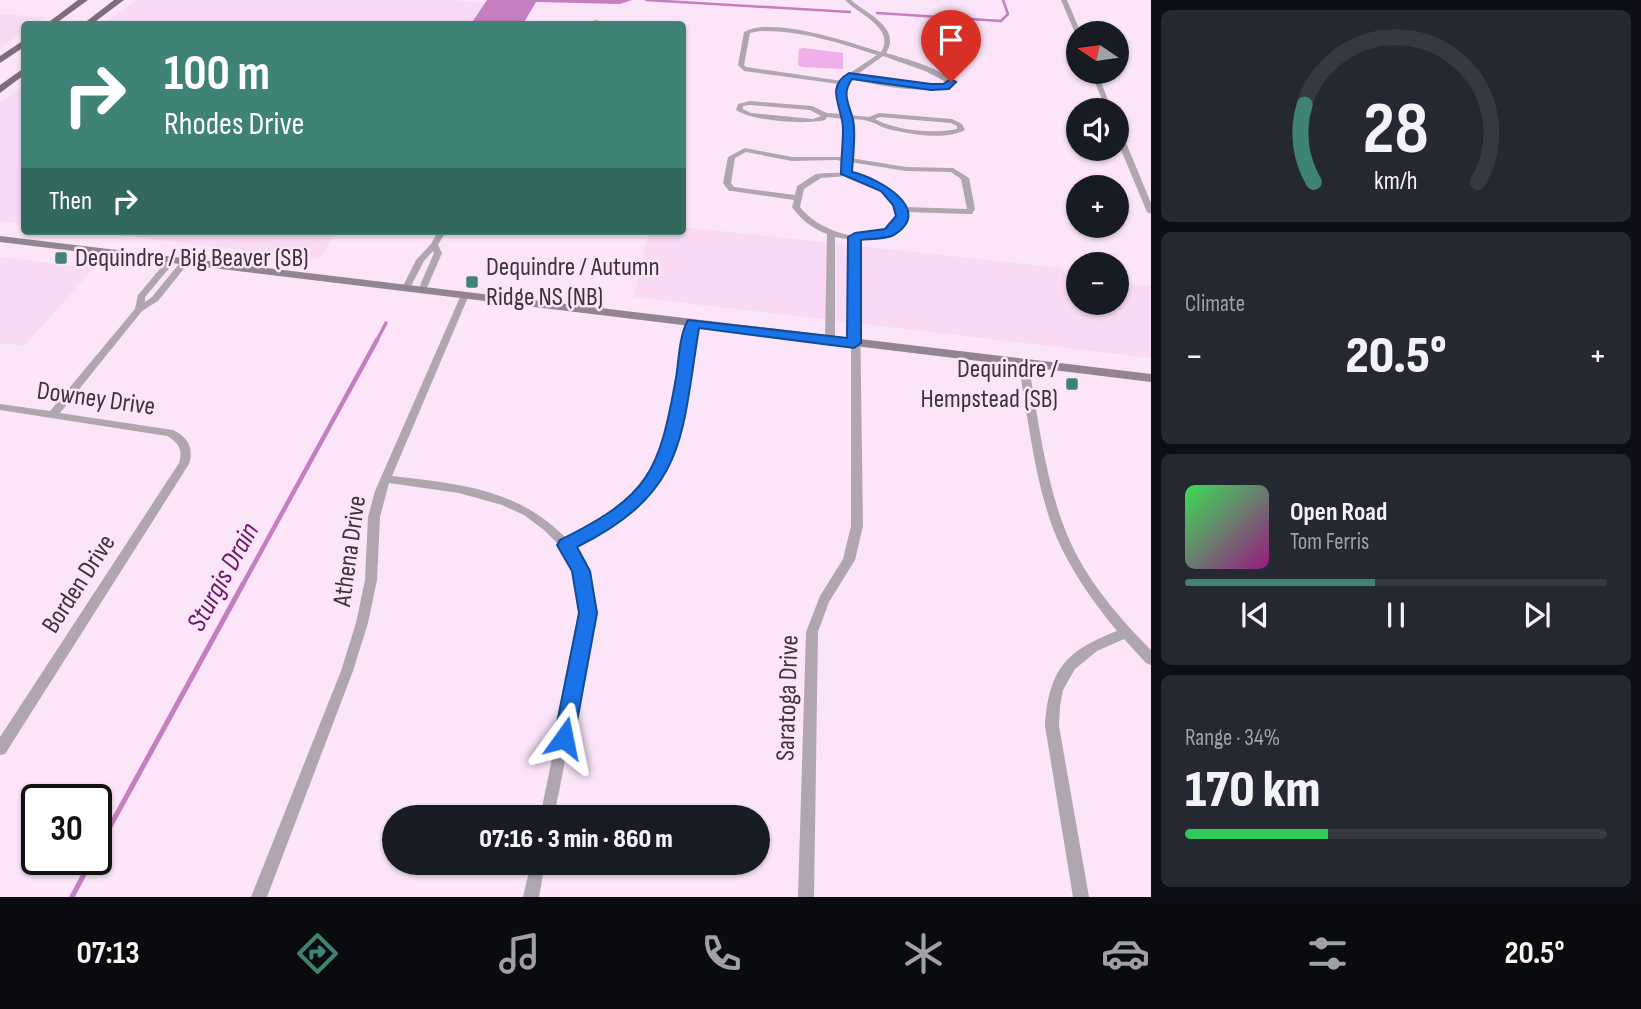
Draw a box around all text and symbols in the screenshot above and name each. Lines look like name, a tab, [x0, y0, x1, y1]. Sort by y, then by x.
pin	[921, 10, 981, 82]
icon: arrive	[932, 21, 970, 59]
north arrow	[1066, 21, 1129, 84]
map controls	[1066, 21, 1129, 315]
text: 100 m	[164, 45, 270, 104]
icon: right	[49, 49, 140, 140]
text: 28	[1363, 86, 1429, 174]
button: sound	[1066, 98, 1129, 161]
text: Rhodes Drive	[164, 105, 304, 144]
text: km/h	[1374, 166, 1418, 197]
button: +	[1066, 175, 1129, 238]
icon: right	[106, 182, 144, 220]
text: Then	[49, 186, 92, 217]
place label: Dequindre / Big Beaver (SB)	[75, 243, 309, 274]
marker: Dequindre / Big Beaver (SB)	[53, 250, 69, 266]
place label: Dequindre / Autumn Ridge NS (NB)	[486, 252, 660, 313]
button: −	[1066, 252, 1129, 315]
marker: Dequindre / Autumn Ridge NS (NB)	[464, 274, 480, 290]
text: Climate	[1185, 290, 1245, 318]
text: 20.5°	[1345, 325, 1447, 388]
text: −	[1185, 334, 1204, 379]
text: +	[1588, 334, 1607, 379]
place label: Dequindre / Hempstead (SB)	[920, 354, 1058, 415]
street label: Downey Drive	[35, 375, 157, 423]
marker: Dequindre / Hempstead (SB)	[1064, 376, 1080, 392]
street label: Athena Drive	[327, 494, 373, 609]
text: Open Road	[1290, 497, 1387, 528]
water label: Sturgis Drain	[180, 517, 266, 637]
text: Tom Ferris	[1290, 528, 1369, 556]
street label: Borden Drive	[36, 529, 122, 639]
icon: previous	[1236, 596, 1274, 634]
icon: pause	[1377, 596, 1415, 634]
icon: next	[1518, 596, 1556, 634]
street label: Saratoga Drive	[770, 634, 806, 762]
position arrow	[527, 701, 601, 775]
text: Range · 34%	[1185, 724, 1280, 752]
text: 170 km	[1185, 759, 1321, 822]
speed limit sign: 30	[21, 784, 112, 875]
text: 07:16 · 3 min · 860 m	[479, 824, 673, 855]
icon: directions	[293, 929, 342, 978]
icon: music	[495, 929, 544, 978]
icon: phone	[697, 929, 746, 978]
icon: climate	[899, 929, 948, 978]
icon: car	[1101, 929, 1150, 978]
icon: filters	[1303, 929, 1352, 978]
text: 07:13	[77, 934, 140, 973]
text: 20.5°	[1505, 934, 1564, 973]

